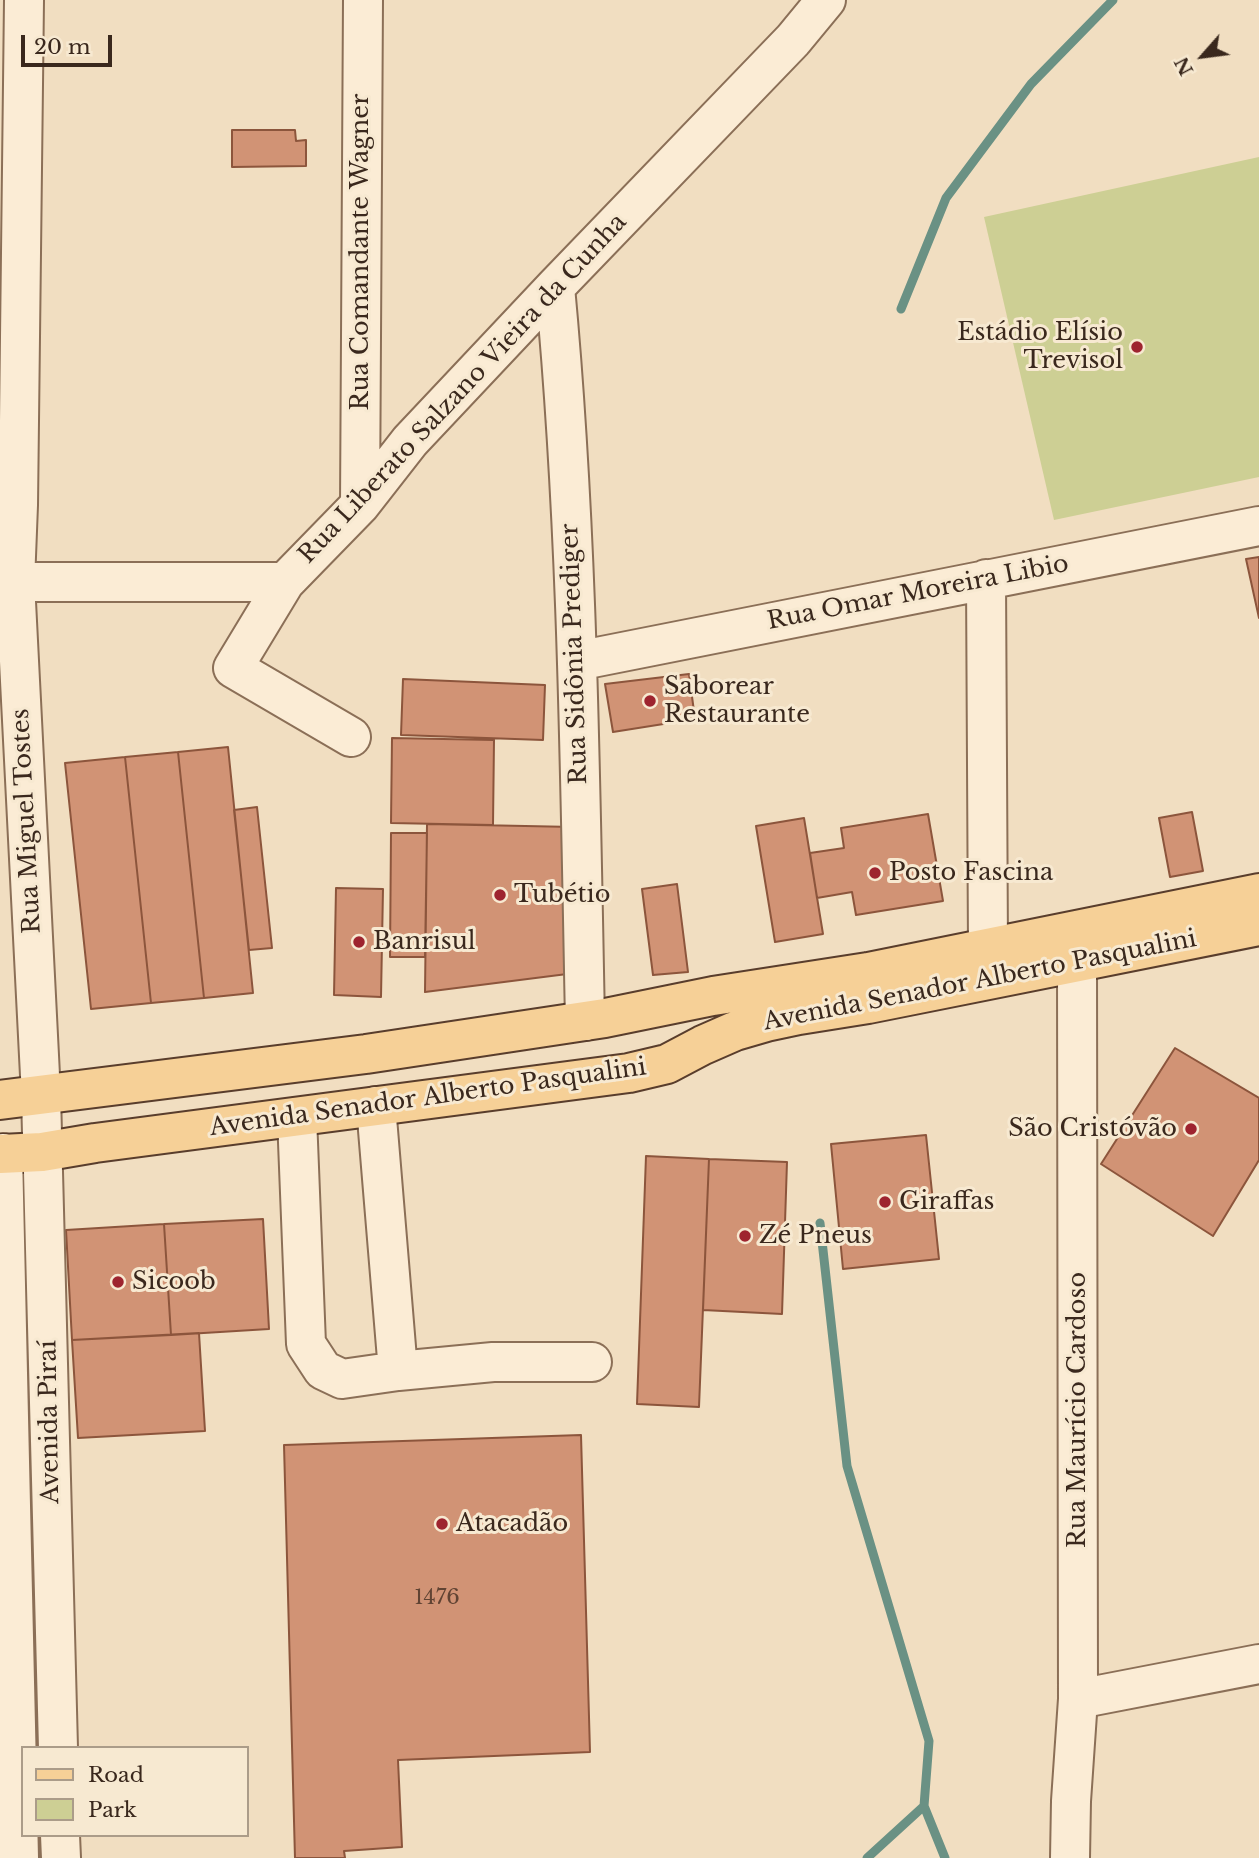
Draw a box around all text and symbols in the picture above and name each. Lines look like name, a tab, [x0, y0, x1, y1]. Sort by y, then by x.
scale bar	[24, 21, 116, 65]
north arrow	[1168, 21, 1238, 91]
text: 20 m	[34, 34, 91, 60]
text: N	[1170, 53, 1198, 79]
street label: Rua Comandante Wagner	[347, 94, 375, 410]
street label: Rua Liberato Salzano Vieira da Cunha	[293, 208, 633, 570]
place label: Estádio Elísio Trevisol	[957, 319, 1123, 375]
marker: Estádio Elísio Trevisol	[1129, 339, 1145, 355]
street label: Rua Sidônia Prediger	[556, 523, 594, 785]
street label: Rua Omar Moreira Libio	[765, 550, 1071, 636]
place label: Saborear Restaurante	[664, 673, 810, 729]
marker: Saborear Restaurante	[642, 693, 658, 709]
street label: Rua Miguel Tostes	[7, 708, 47, 934]
place label: Posto Fascina	[889, 859, 1053, 887]
marker: Posto Fascina	[867, 865, 883, 881]
place label: Tubétio	[514, 881, 610, 909]
marker: Tubétio	[492, 887, 508, 903]
street label: Avenida Senador Alberto Pasqualini	[761, 925, 1199, 1037]
place label: Banrisul	[373, 928, 476, 956]
marker: Banrisul	[351, 934, 367, 950]
street label: Avenida Senador Alberto Pasqualini	[208, 1053, 648, 1143]
place label: São Cristóvão	[1008, 1115, 1177, 1143]
marker: São Cristóvão	[1183, 1121, 1199, 1137]
place label: Giraffas	[899, 1188, 994, 1216]
marker: Giraffas	[877, 1194, 893, 1210]
place label: Zé Pneus	[759, 1222, 872, 1250]
marker: Zé Pneus	[737, 1228, 753, 1244]
place label: Sicoob	[132, 1268, 216, 1296]
street label: Rua Maurício Cardoso	[1064, 1272, 1092, 1548]
marker: Sicoob	[110, 1274, 126, 1290]
street label: Avenida Piraí	[34, 1340, 66, 1504]
place label: Atacadão	[456, 1510, 568, 1538]
marker: Atacadão	[434, 1516, 450, 1532]
house number: 1476	[414, 1585, 460, 1611]
legend	[21, 1746, 248, 1837]
text: Road	[88, 1762, 144, 1788]
text: Park	[88, 1797, 137, 1823]

